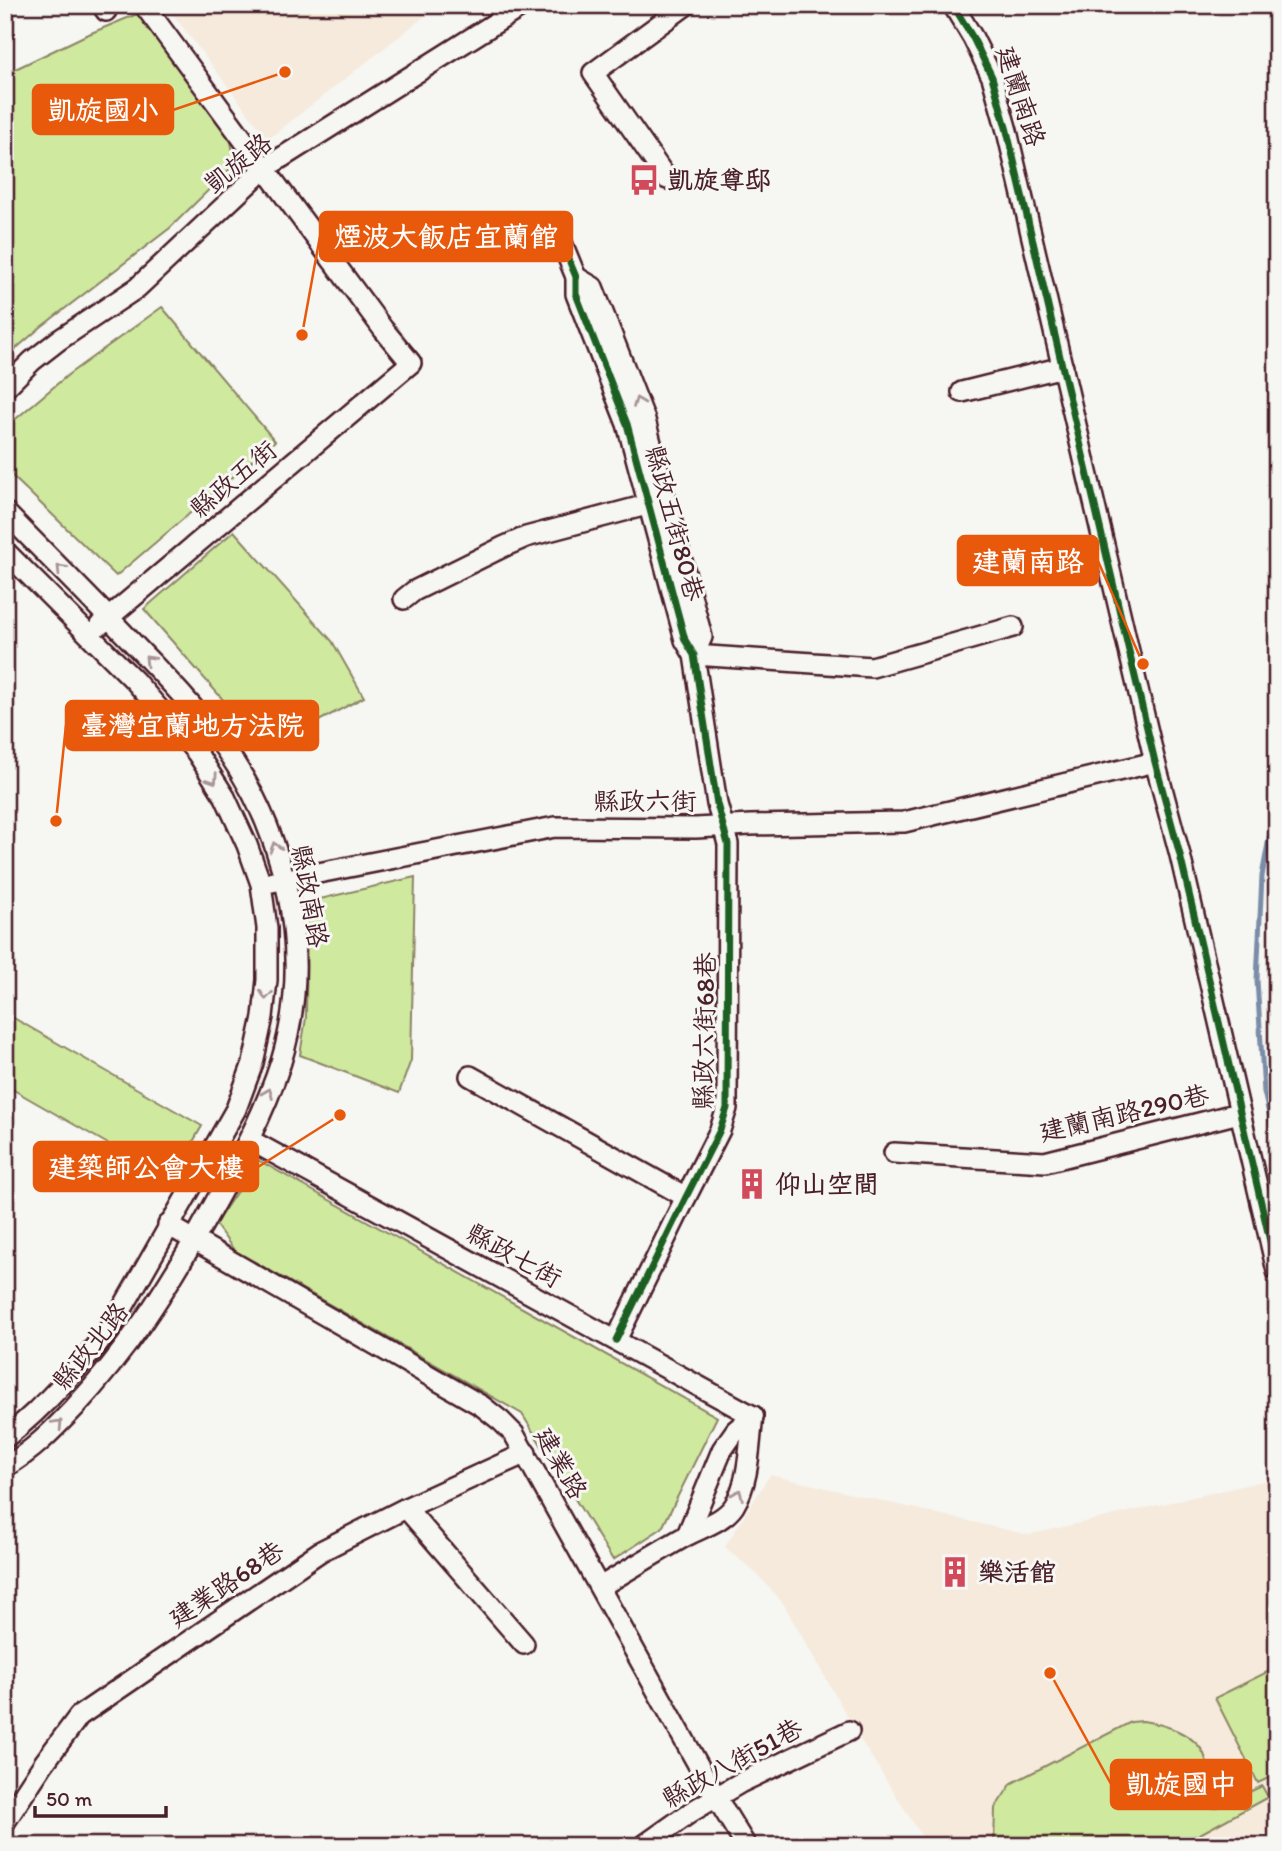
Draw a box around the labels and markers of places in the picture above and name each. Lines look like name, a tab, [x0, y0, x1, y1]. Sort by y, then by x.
callout: 凱旋國小	[33, 85, 173, 134]
bus stop icon: 凱旋尊邸	[627, 163, 661, 197]
place label: 凱旋尊邸	[667, 164, 771, 196]
callout: 煙波大飯店宜蘭館	[320, 212, 572, 261]
callout: 建蘭南路	[958, 536, 1098, 585]
callout: 臺灣宜蘭地方法院	[66, 701, 318, 750]
callout: 建築師公會大樓	[34, 1142, 258, 1191]
building icon: 仰山空間	[735, 1167, 769, 1201]
place label: 仰山空間	[775, 1168, 879, 1200]
building icon: 樂活館	[938, 1555, 972, 1589]
place label: 樂活館	[978, 1556, 1056, 1588]
callout: 凱旋國中	[1111, 1760, 1251, 1809]

